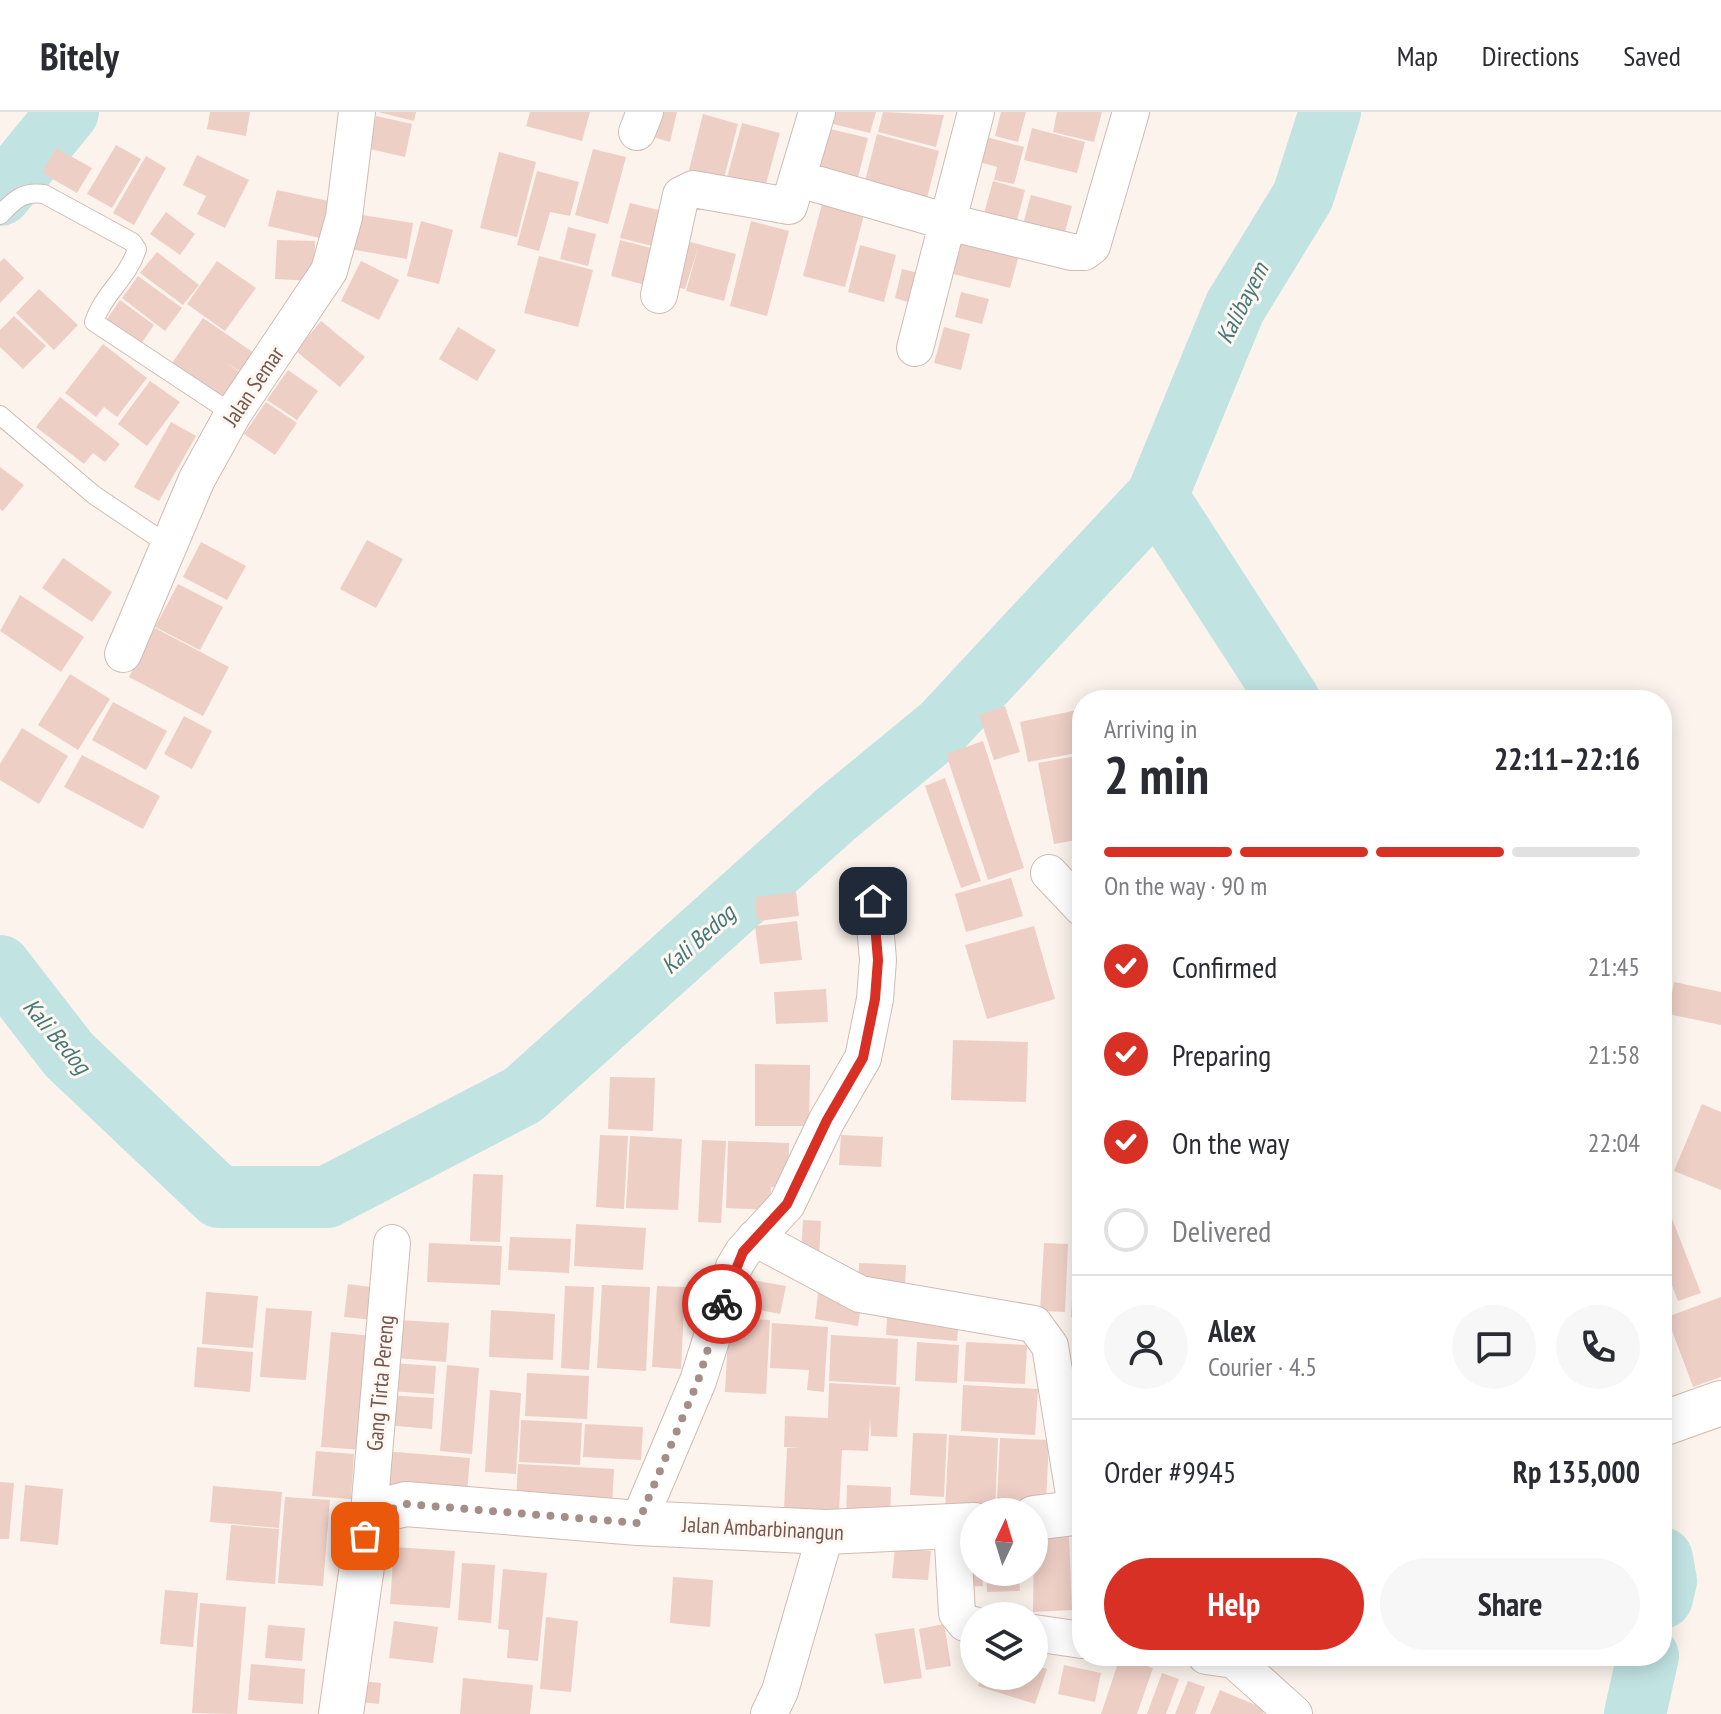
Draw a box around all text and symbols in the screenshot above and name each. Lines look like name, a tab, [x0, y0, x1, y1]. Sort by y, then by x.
text: Bitely	[40, 31, 119, 80]
text: Map	[1397, 37, 1438, 74]
text: Directions	[1482, 37, 1579, 74]
text: Saved	[1623, 37, 1681, 74]
water label: Kalibayem	[1209, 256, 1276, 348]
street label: Jalan Semar	[216, 341, 290, 432]
text: Arriving in	[1104, 712, 1197, 745]
text: 22:11–22:16	[1494, 739, 1640, 778]
text: 2 min	[1104, 741, 1209, 808]
pin	[839, 867, 907, 935]
text: On the way · 90 m	[1104, 869, 1267, 902]
icon: home	[851, 879, 895, 923]
water label: Kali Bedog	[654, 897, 743, 980]
icon: check	[1104, 944, 1148, 988]
text: Confirmed	[1172, 947, 1277, 986]
text: 21:45	[1588, 950, 1640, 983]
water label: Kali Bedog	[16, 992, 99, 1081]
icon: check	[1104, 1032, 1148, 1076]
text: Preparing	[1172, 1035, 1271, 1074]
text: 21:58	[1588, 1038, 1640, 1071]
icon: check	[1104, 1120, 1148, 1164]
text: On the way	[1172, 1123, 1289, 1162]
text: 22:04	[1588, 1126, 1640, 1159]
text: Delivered	[1172, 1211, 1271, 1250]
courier	[682, 1264, 762, 1344]
icon: bike	[700, 1282, 744, 1326]
button: person	[1104, 1305, 1188, 1389]
button: chat	[1452, 1305, 1536, 1389]
button: phone	[1556, 1305, 1640, 1389]
text: Alex	[1208, 1311, 1256, 1350]
street label: Gang Tirta Pereng	[360, 1314, 400, 1452]
text: Courier · 4.5	[1208, 1350, 1317, 1383]
text: Order #9945	[1104, 1452, 1236, 1491]
text: Rp 135,000	[1513, 1452, 1640, 1491]
north arrow	[960, 1498, 1048, 1586]
map controls	[960, 1498, 1048, 1690]
pin	[331, 1502, 399, 1570]
street label: Jalan Ambarbinangun	[680, 1510, 845, 1546]
icon: bag	[343, 1514, 387, 1558]
button: Help	[1104, 1558, 1364, 1650]
button: Share	[1380, 1558, 1640, 1650]
button: layers	[960, 1602, 1048, 1690]

